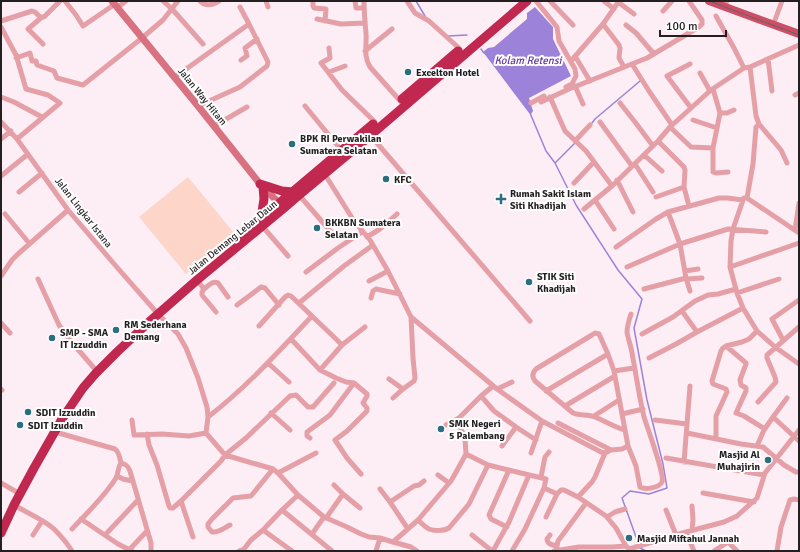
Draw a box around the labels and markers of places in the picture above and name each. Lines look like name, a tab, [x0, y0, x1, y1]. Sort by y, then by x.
marker: Excelton Hotel	[403, 67, 413, 77]
place label: Excelton Hotel	[416, 67, 479, 79]
place label: BPK RI Perwakilan Sumatera Selatan	[300, 133, 382, 157]
marker: BPK RI Perwakilan Sumatera Selatan	[287, 139, 297, 149]
marker: KFC	[381, 174, 391, 184]
place label: KFC	[394, 174, 412, 186]
place label: Rumah Sakit Islam Siti Khadijah	[510, 188, 591, 212]
marker: Rumah Sakit Islam Siti Khadijah	[495, 193, 507, 205]
place label: BKKBN Sumatera Selatan	[325, 217, 401, 241]
marker: BKKBN Sumatera Selatan	[312, 223, 322, 233]
place label: STIK Siti Khadijah	[537, 271, 576, 295]
marker: STIK Siti Khadijah	[524, 277, 534, 287]
place label: RM Sederhana Demang	[124, 319, 187, 343]
marker: RM Sederhana Demang	[111, 325, 121, 335]
place label: SMP - SMA IT Izzuddin	[60, 327, 109, 351]
marker: SMP - SMA IT Izzuddin	[47, 333, 57, 343]
marker: SDIT Izzuddin	[23, 407, 33, 417]
place label: SDIT Izzuddin	[36, 407, 96, 419]
place label: SMK Negeri 5 Palembang	[449, 418, 505, 442]
marker: SDIT Izuddin	[15, 420, 25, 430]
place label: SDIT Izuddin	[28, 420, 84, 432]
marker: SMK Negeri 5 Palembang	[436, 424, 446, 434]
place label: Masjid Al Muhajirin	[717, 449, 761, 473]
marker: Masjid Al Muhajirin	[763, 455, 773, 465]
marker: Masjid Miftahul Jannah	[624, 533, 634, 543]
place label: Masjid Miftahul Jannah	[637, 533, 740, 545]

